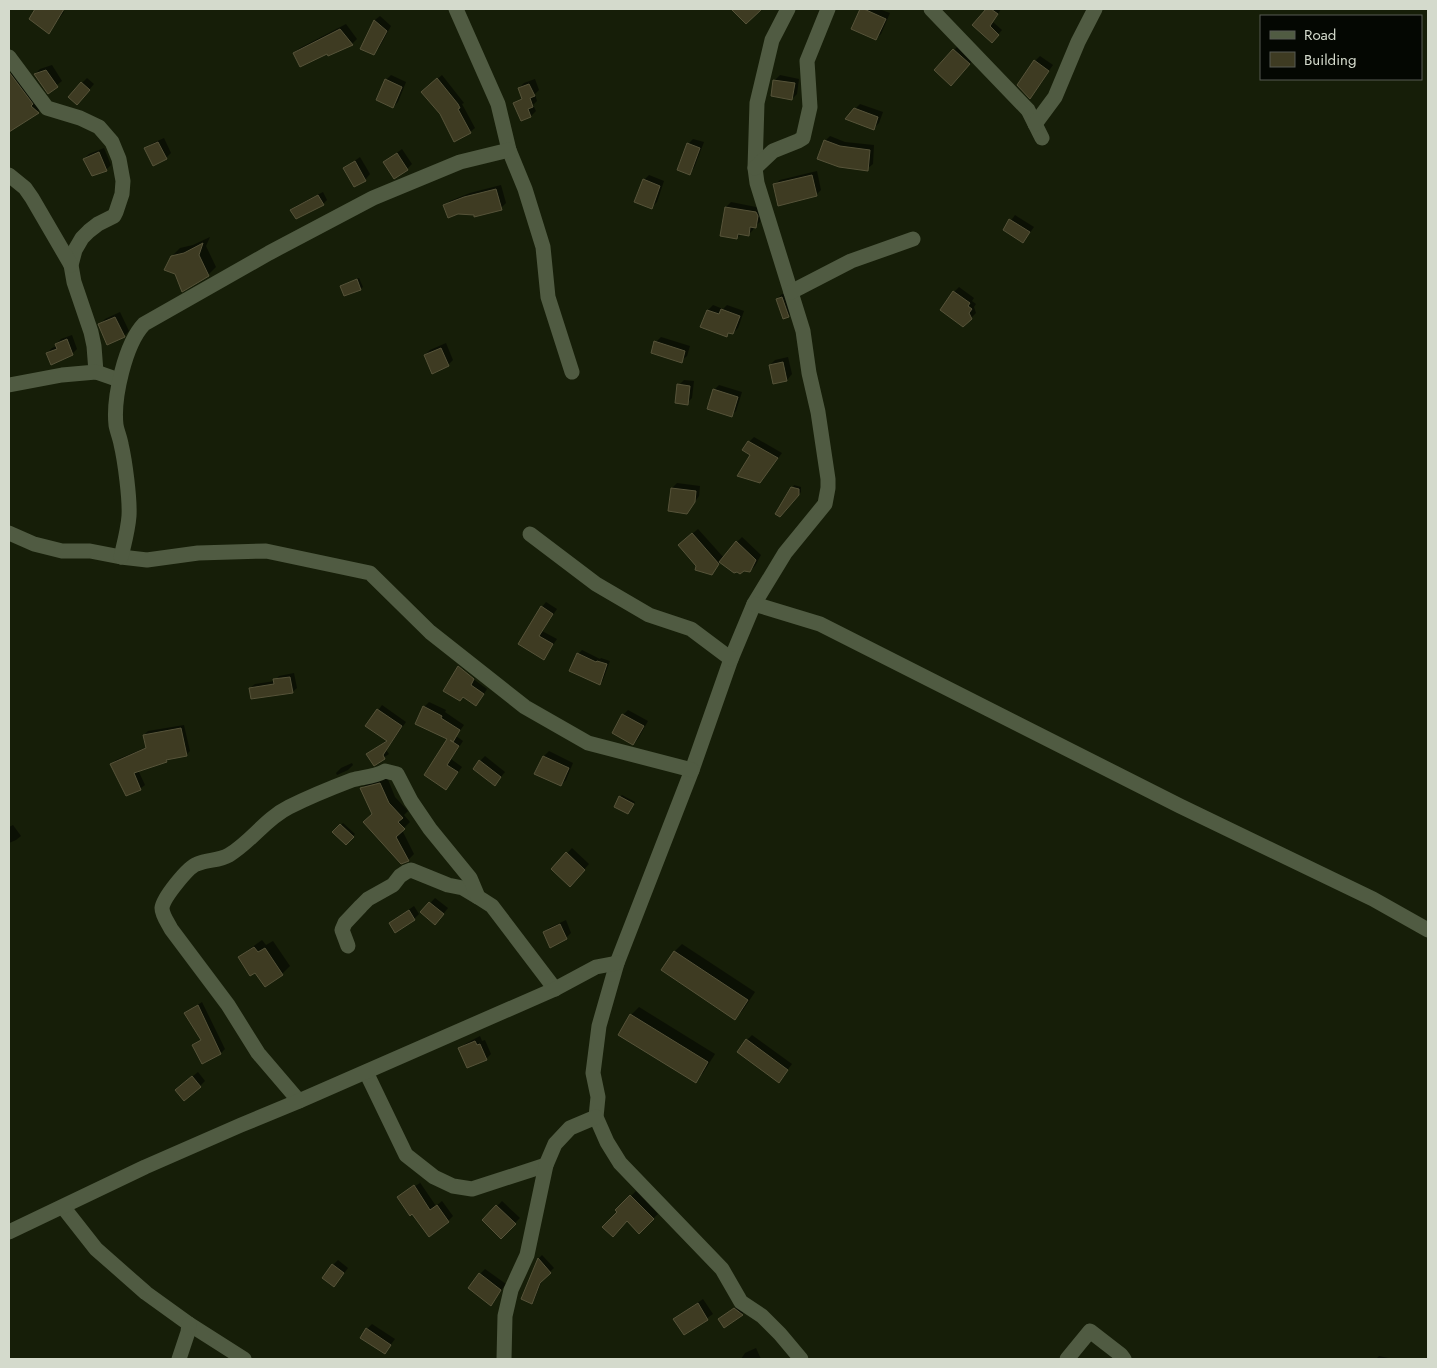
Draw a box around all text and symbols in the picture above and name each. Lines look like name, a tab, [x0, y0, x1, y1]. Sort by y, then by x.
legend	[1260, 15, 1422, 80]
text: Road	[1304, 24, 1336, 46]
text: Building	[1304, 49, 1356, 71]

